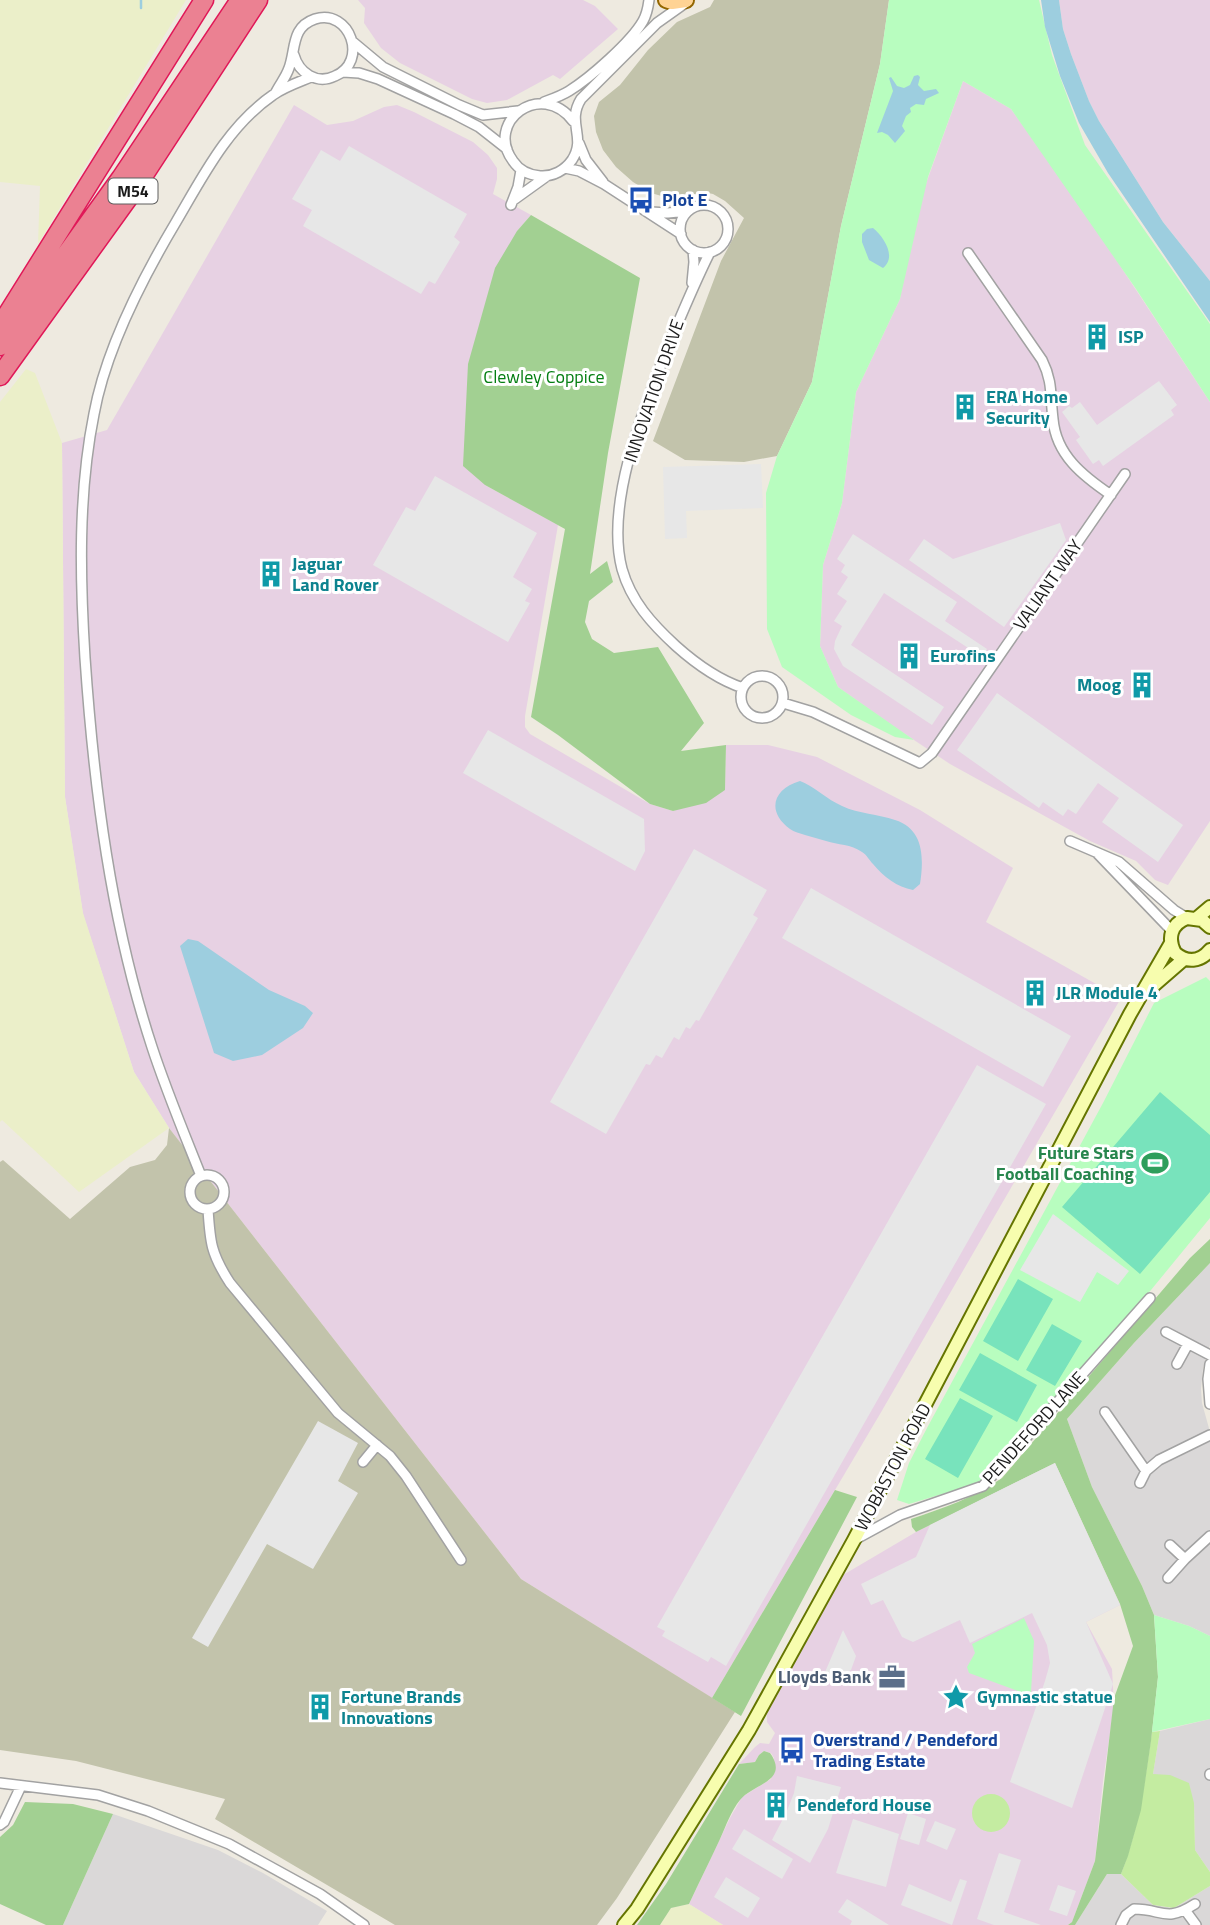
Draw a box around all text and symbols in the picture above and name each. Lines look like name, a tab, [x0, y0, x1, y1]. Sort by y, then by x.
road number: M54	[108, 178, 158, 204]
bus stop icon: Plot E	[626, 185, 656, 215]
place label: Plot E	[662, 186, 708, 213]
street label: INNOVATION DRIVE	[616, 316, 691, 466]
building icon: ISP	[1082, 322, 1112, 352]
place label: ISP	[1118, 323, 1144, 350]
park label: Clewley Coppice	[483, 363, 605, 390]
place label: ERA Home Security	[986, 383, 1068, 431]
building icon: ERA Home Security	[950, 392, 980, 422]
street label: VALIANT WAY	[1006, 534, 1089, 636]
place label: Jaguar Land Rover	[292, 550, 379, 598]
building icon: Jaguar Land Rover	[256, 559, 286, 589]
building icon: Eurofins	[894, 641, 924, 671]
place label: Eurofins	[930, 642, 996, 669]
building icon: Moog	[1127, 670, 1157, 700]
place label: Moog	[1077, 671, 1121, 698]
building icon: JLR Module 4	[1020, 978, 1050, 1008]
place label: JLR Module 4	[1056, 979, 1158, 1006]
place label: Future Stars Football Coaching	[996, 1139, 1134, 1187]
sports icon: Future Stars Football Coaching	[1140, 1148, 1170, 1178]
street label: PENDEFORD LANE	[976, 1365, 1092, 1490]
street label: WOBASTON ROAD	[847, 1398, 938, 1535]
office icon: Lloyds Bank	[877, 1662, 907, 1692]
place label: Lloyds Bank	[778, 1663, 872, 1690]
place icon: Gymnastic statue	[941, 1682, 971, 1712]
place label: Fortune Brands Innovations	[341, 1683, 461, 1731]
place label: Gymnastic statue	[977, 1683, 1113, 1710]
building icon: Fortune Brands Innovations	[305, 1692, 335, 1722]
place label: Overstrand / Pendeford Trading Estate	[813, 1726, 998, 1774]
bus stop icon: Overstrand / Pendeford Trading Estate	[777, 1735, 807, 1765]
building icon: Pendeford House	[761, 1790, 791, 1820]
place label: Pendeford House	[797, 1791, 932, 1818]

